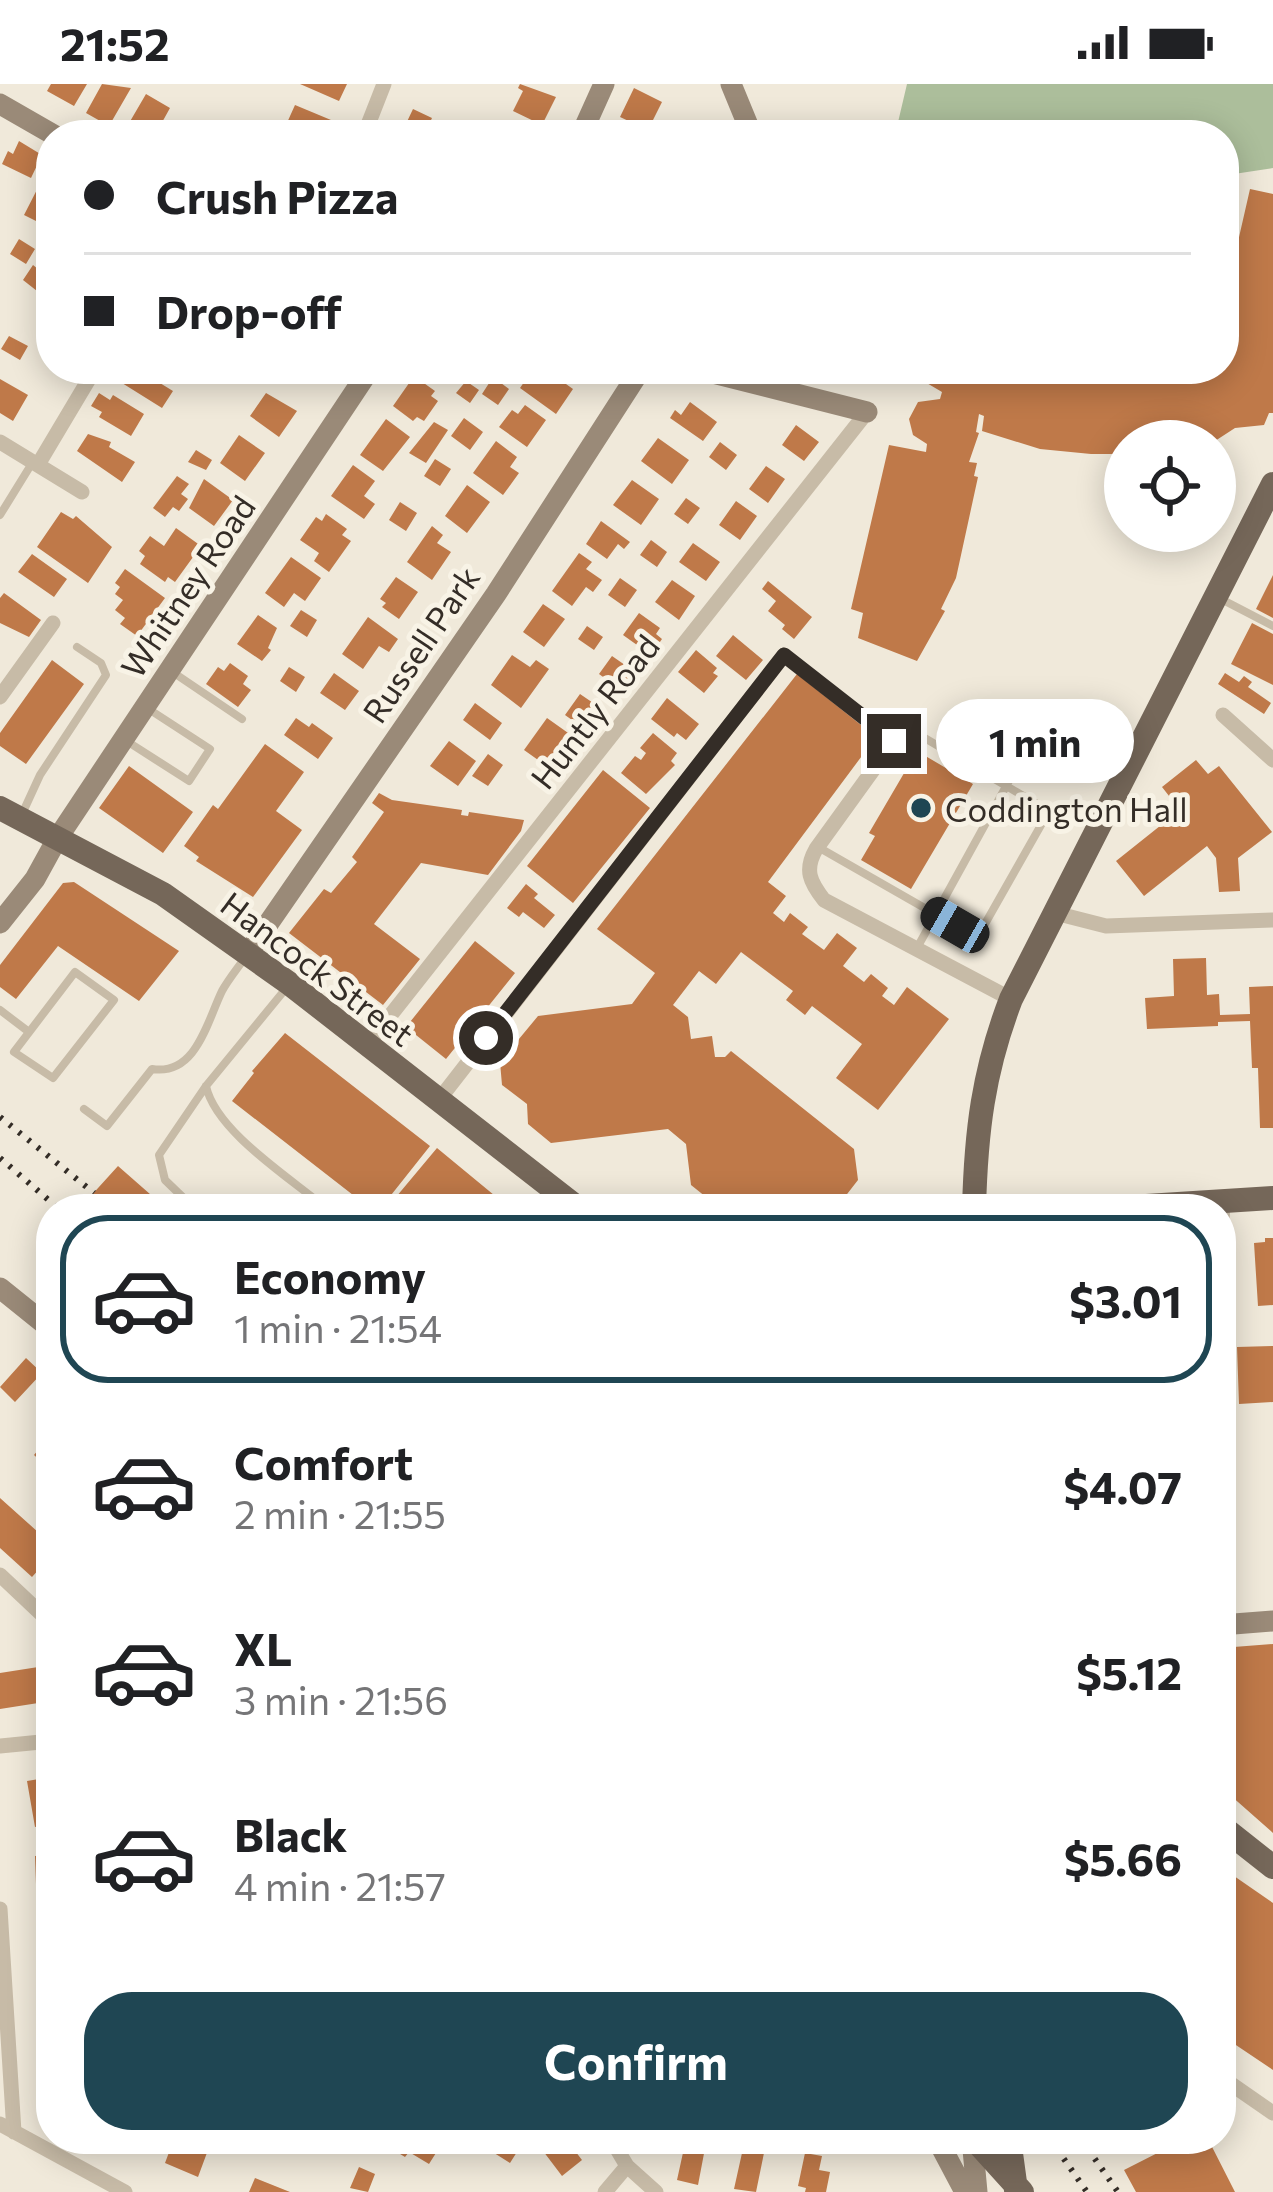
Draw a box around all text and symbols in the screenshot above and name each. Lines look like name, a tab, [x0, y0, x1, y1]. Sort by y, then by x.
text: 21:52	[60, 15, 170, 70]
text: Crush Pizza	[156, 168, 398, 223]
text: Drop-off	[156, 283, 342, 338]
map controls	[1104, 420, 1236, 552]
button: locate	[1104, 420, 1236, 552]
street label: Whitney Road	[111, 487, 263, 685]
street label: Russell Park	[353, 558, 487, 730]
street label: Huntly Road	[521, 626, 667, 796]
callout: 1 min	[936, 699, 1134, 783]
route end	[867, 714, 921, 768]
text: 1 min	[989, 717, 1081, 765]
place label: Coddington Hall	[945, 788, 1188, 829]
marker: Coddington Hall	[908, 795, 934, 821]
street label: Hancock Street	[214, 882, 422, 1054]
car	[915, 891, 995, 959]
route start	[459, 1011, 513, 1065]
icon: car	[90, 1245, 198, 1353]
text: Economy	[234, 1248, 426, 1303]
text: $3.01	[1069, 1272, 1182, 1327]
text: 1 min · 21:54	[234, 1303, 442, 1351]
icon: car	[90, 1431, 198, 1539]
text: Comfort	[234, 1434, 413, 1489]
text: $4.07	[1063, 1458, 1182, 1513]
text: 2 min · 21:55	[234, 1489, 446, 1537]
icon: car	[90, 1617, 198, 1725]
text: XL	[234, 1620, 292, 1675]
text: $5.12	[1076, 1644, 1182, 1699]
text: 3 min · 21:56	[234, 1675, 448, 1723]
icon: car	[90, 1803, 198, 1911]
text: Black	[234, 1806, 347, 1861]
text: $5.66	[1064, 1830, 1182, 1885]
text: 4 min · 21:57	[234, 1861, 446, 1909]
button: Confirm	[84, 1992, 1188, 2130]

